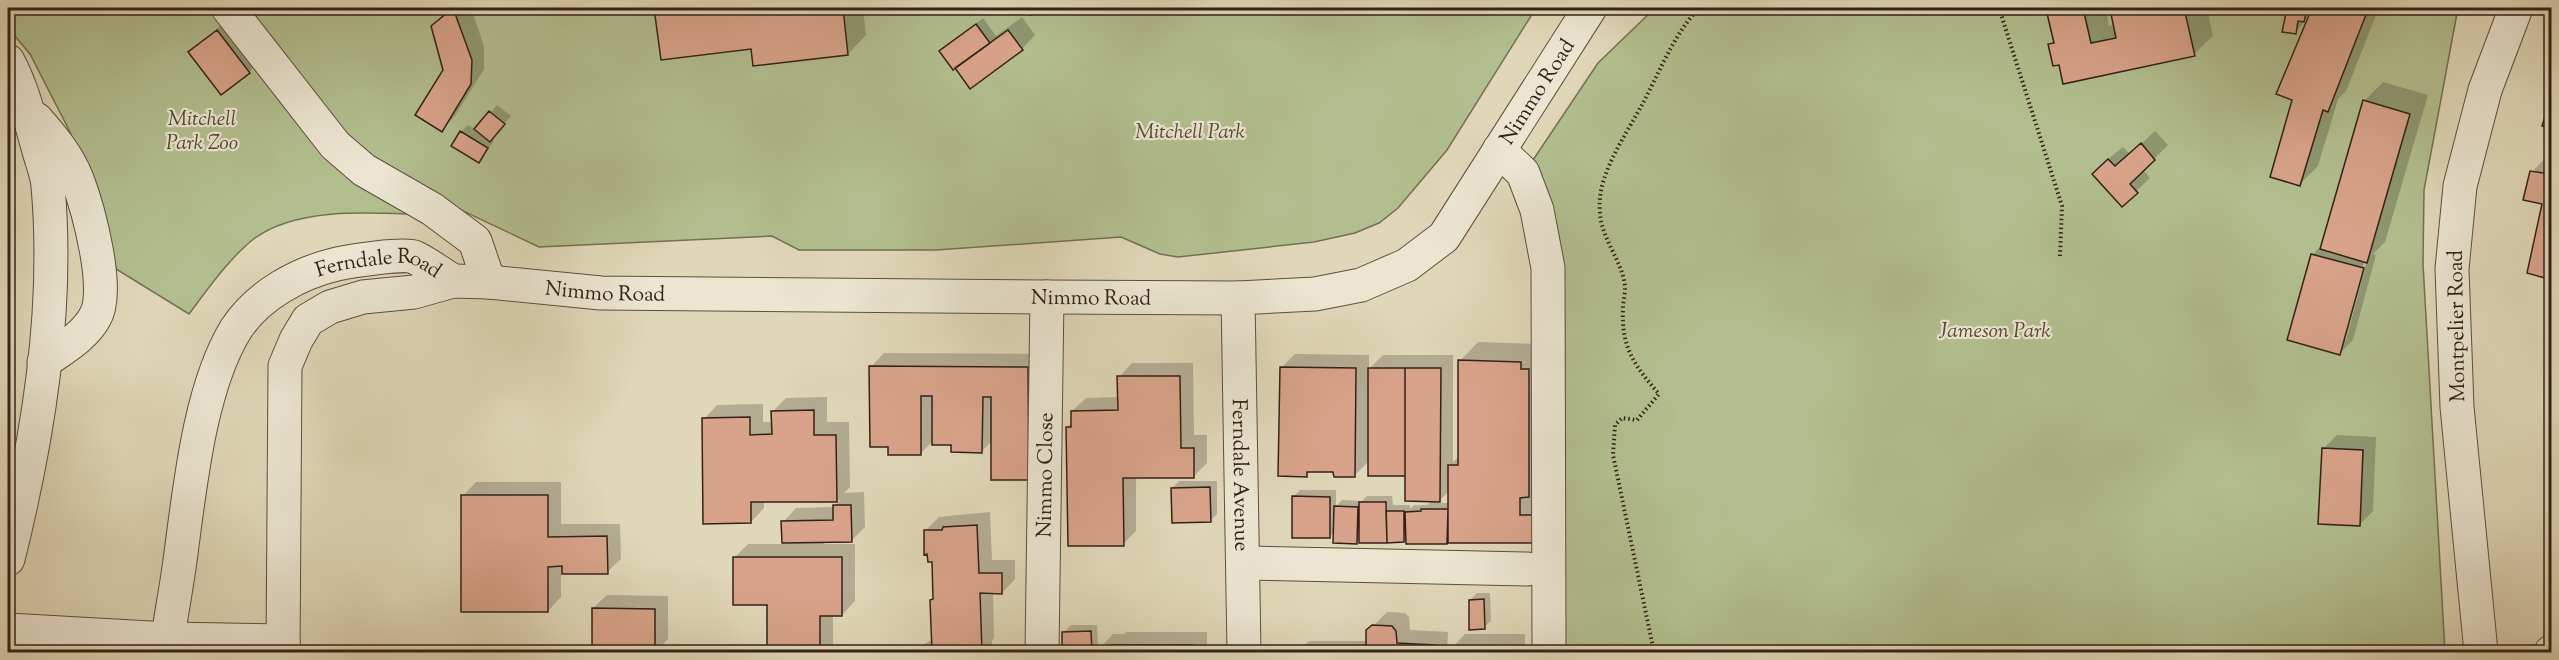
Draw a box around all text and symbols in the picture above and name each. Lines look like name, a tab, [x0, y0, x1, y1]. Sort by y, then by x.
street label: Nimmo Road	[1493, 34, 1584, 151]
park label: Mitchell Park Zoo	[166, 105, 238, 159]
park label: Mitchell Park	[1135, 118, 1246, 148]
street label: Ferndale Road	[312, 243, 447, 287]
street label: Montpelier Road	[2442, 249, 2474, 402]
street label: Nimmo Road	[543, 275, 666, 311]
street label: Nimmo Road	[1031, 284, 1151, 315]
park label: Jameson Park	[1938, 317, 2051, 347]
street label: Ferndale Avenue	[1223, 398, 1255, 552]
street label: Nimmo Close	[1031, 412, 1062, 538]

